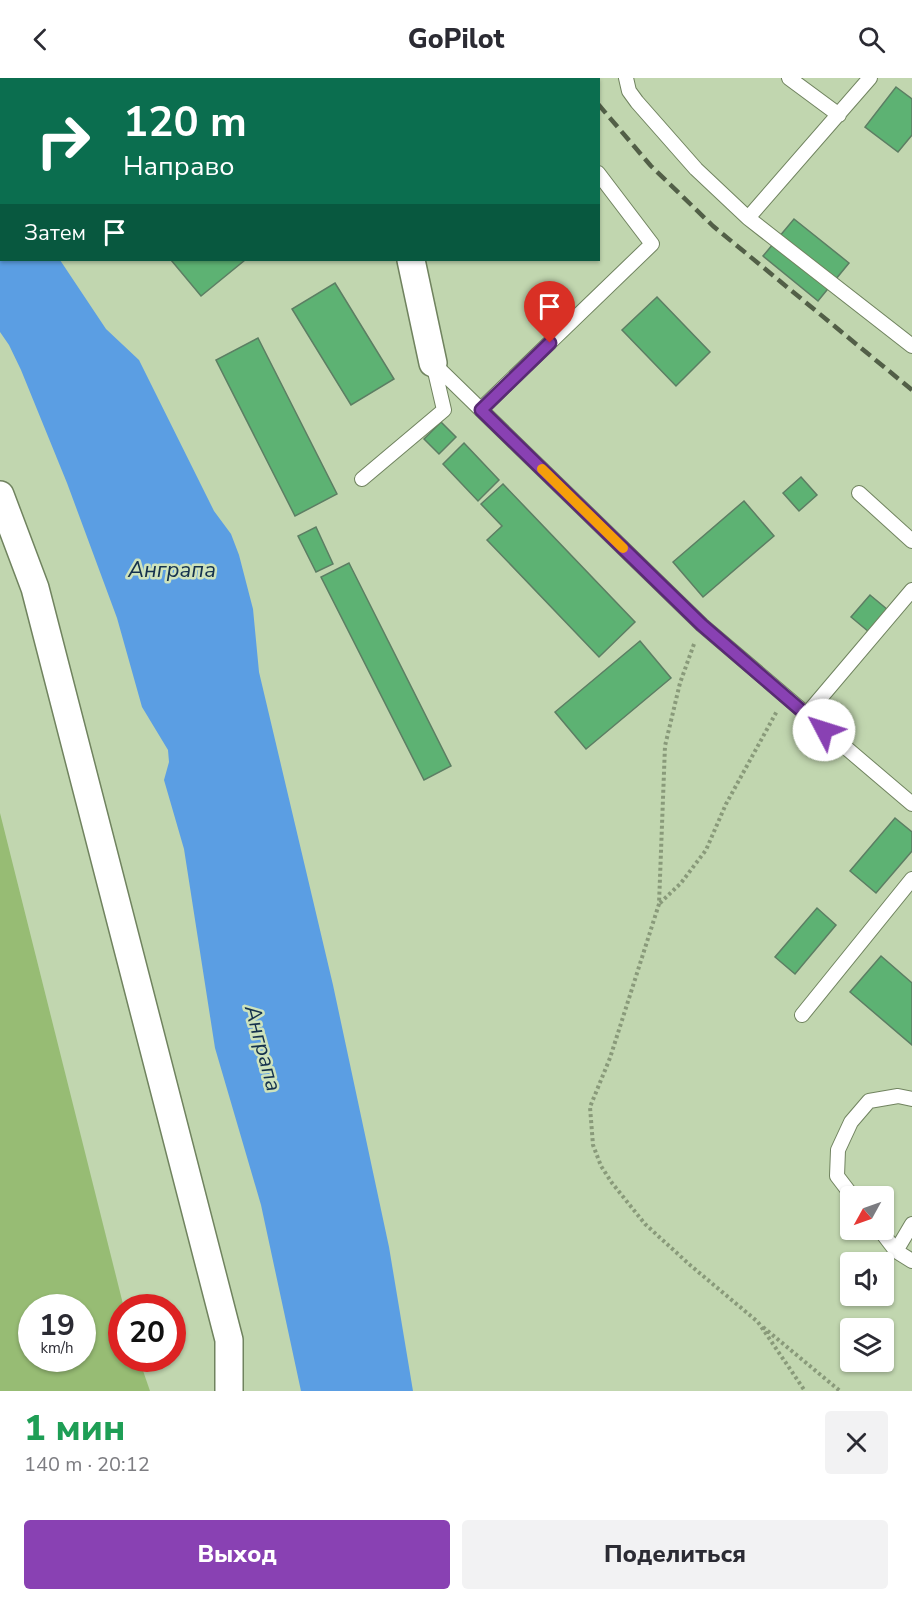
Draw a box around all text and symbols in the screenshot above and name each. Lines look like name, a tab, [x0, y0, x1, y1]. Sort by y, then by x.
text: GoPilot	[408, 21, 504, 58]
icon: back	[24, 23, 57, 56]
icon: search	[855, 23, 888, 56]
text: 120 m	[123, 94, 247, 151]
icon: right	[24, 102, 102, 180]
text: Направо	[123, 148, 234, 185]
icon: arrive	[98, 216, 131, 249]
text: Затем	[24, 218, 86, 248]
pin	[524, 281, 575, 343]
icon: arrive	[533, 290, 566, 323]
water label: Анграпа	[127, 555, 216, 585]
position arrow	[792, 698, 856, 762]
water label: Анграпа	[237, 1001, 289, 1095]
north arrow	[840, 1186, 894, 1240]
map controls	[840, 1186, 894, 1372]
button: sound	[840, 1252, 894, 1306]
speed limit sign: 20	[108, 1294, 186, 1372]
text: 19	[39, 1305, 75, 1346]
button: layers	[840, 1318, 894, 1372]
text: km/h	[40, 1338, 74, 1358]
text: 1 мин	[24, 1404, 125, 1453]
button: close	[825, 1411, 888, 1474]
text: 140 m · 20:12	[24, 1451, 150, 1478]
button: Выход	[24, 1520, 450, 1589]
button: Поделиться	[462, 1520, 888, 1589]

